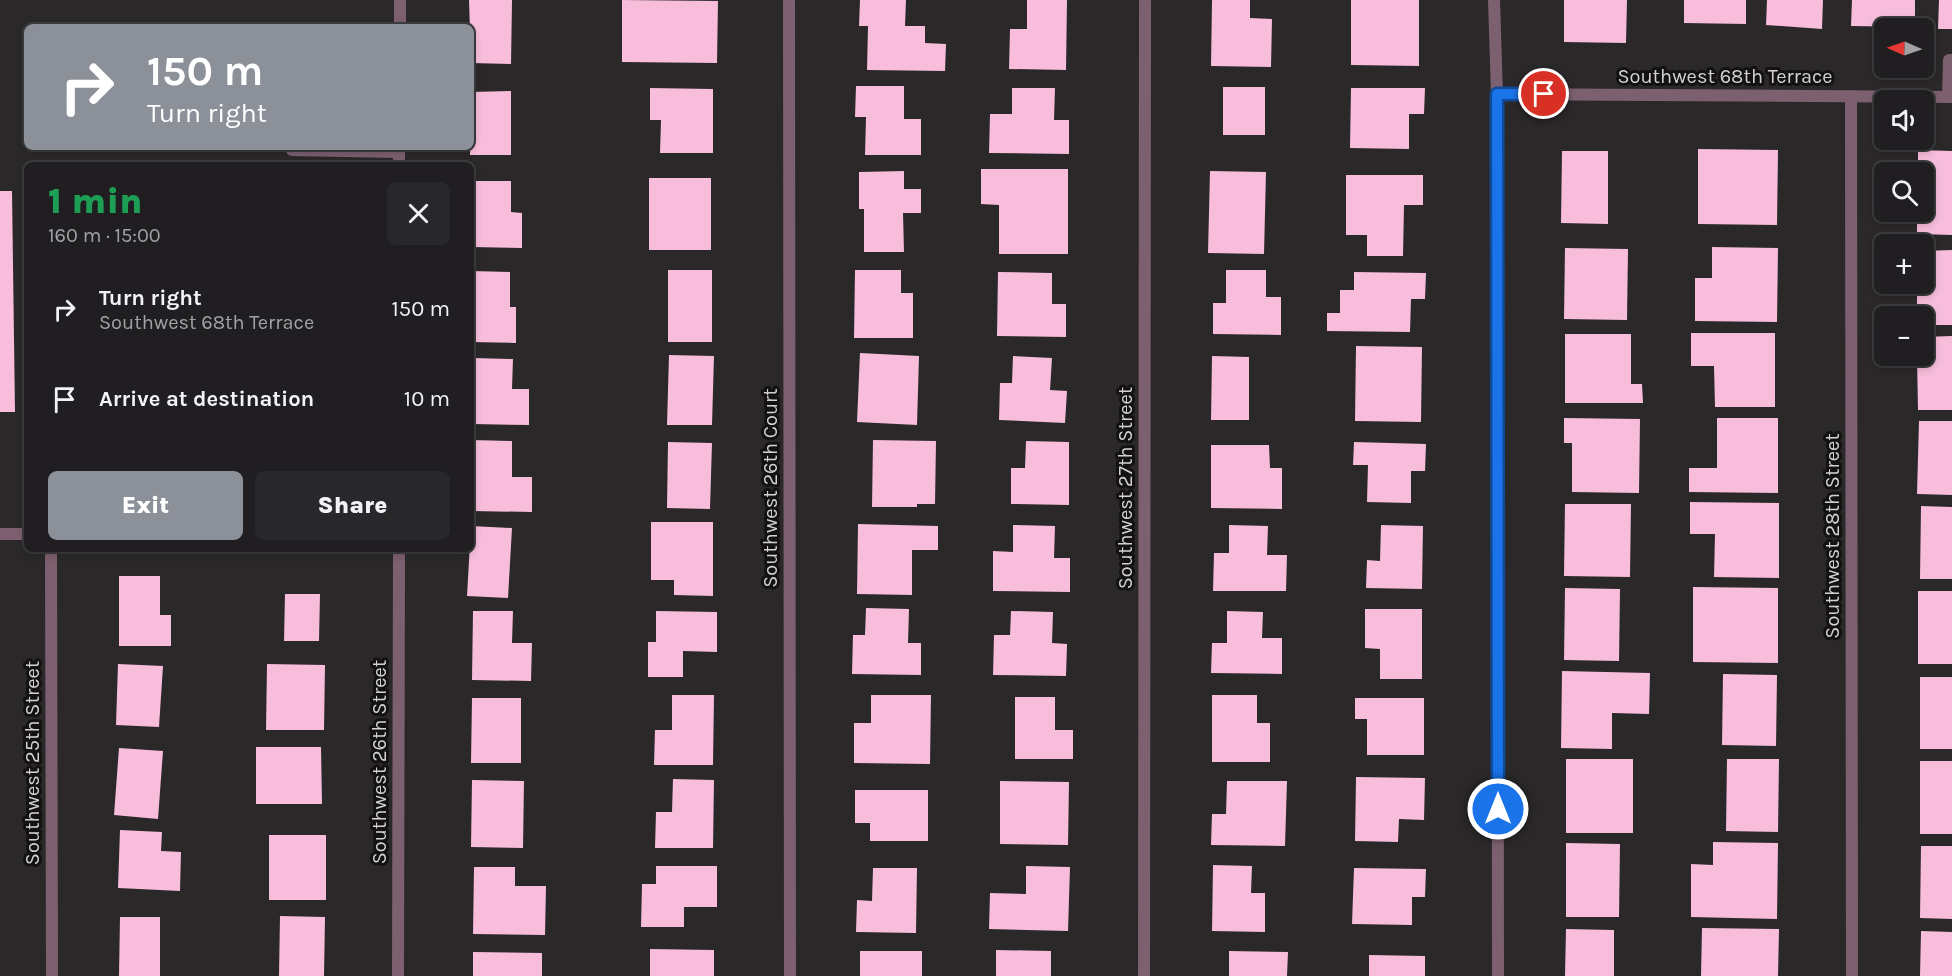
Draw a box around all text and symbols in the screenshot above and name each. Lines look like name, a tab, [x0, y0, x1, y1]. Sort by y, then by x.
north arrow	[1874, 18, 1934, 78]
map controls	[1874, 18, 1934, 366]
text: 150 m	[147, 46, 263, 96]
icon: right	[48, 48, 126, 126]
street label: Southwest 68th Terrace	[1617, 65, 1833, 88]
pin	[1518, 68, 1569, 119]
icon: arrive	[1527, 77, 1560, 110]
button: sound	[1874, 90, 1934, 150]
text: Turn right	[147, 97, 267, 129]
button: search	[1874, 162, 1934, 222]
text: 1 min	[48, 180, 142, 222]
button: close	[387, 182, 450, 245]
text: 160 m · 15:00	[48, 224, 161, 247]
button: +	[1874, 234, 1934, 294]
text: Turn right	[99, 285, 202, 311]
icon: right	[48, 293, 81, 326]
text: 150 m	[391, 296, 450, 322]
button: −	[1874, 306, 1934, 366]
text: Southwest 68th Terrace	[99, 311, 314, 334]
icon: arrive	[48, 383, 81, 416]
text: Arrive at destination	[99, 386, 314, 412]
text: 10 m	[404, 386, 450, 412]
street label: Southwest 27th Street	[1114, 386, 1137, 589]
street label: Southwest 26th Court	[759, 388, 782, 588]
street label: Southwest 28th Street	[1821, 433, 1844, 639]
button: Exit	[48, 471, 243, 540]
button: Share	[255, 471, 450, 540]
street label: Southwest 26th Street	[368, 659, 391, 864]
street label: Southwest 25th Street	[21, 660, 44, 865]
position arrow	[1466, 777, 1530, 841]

